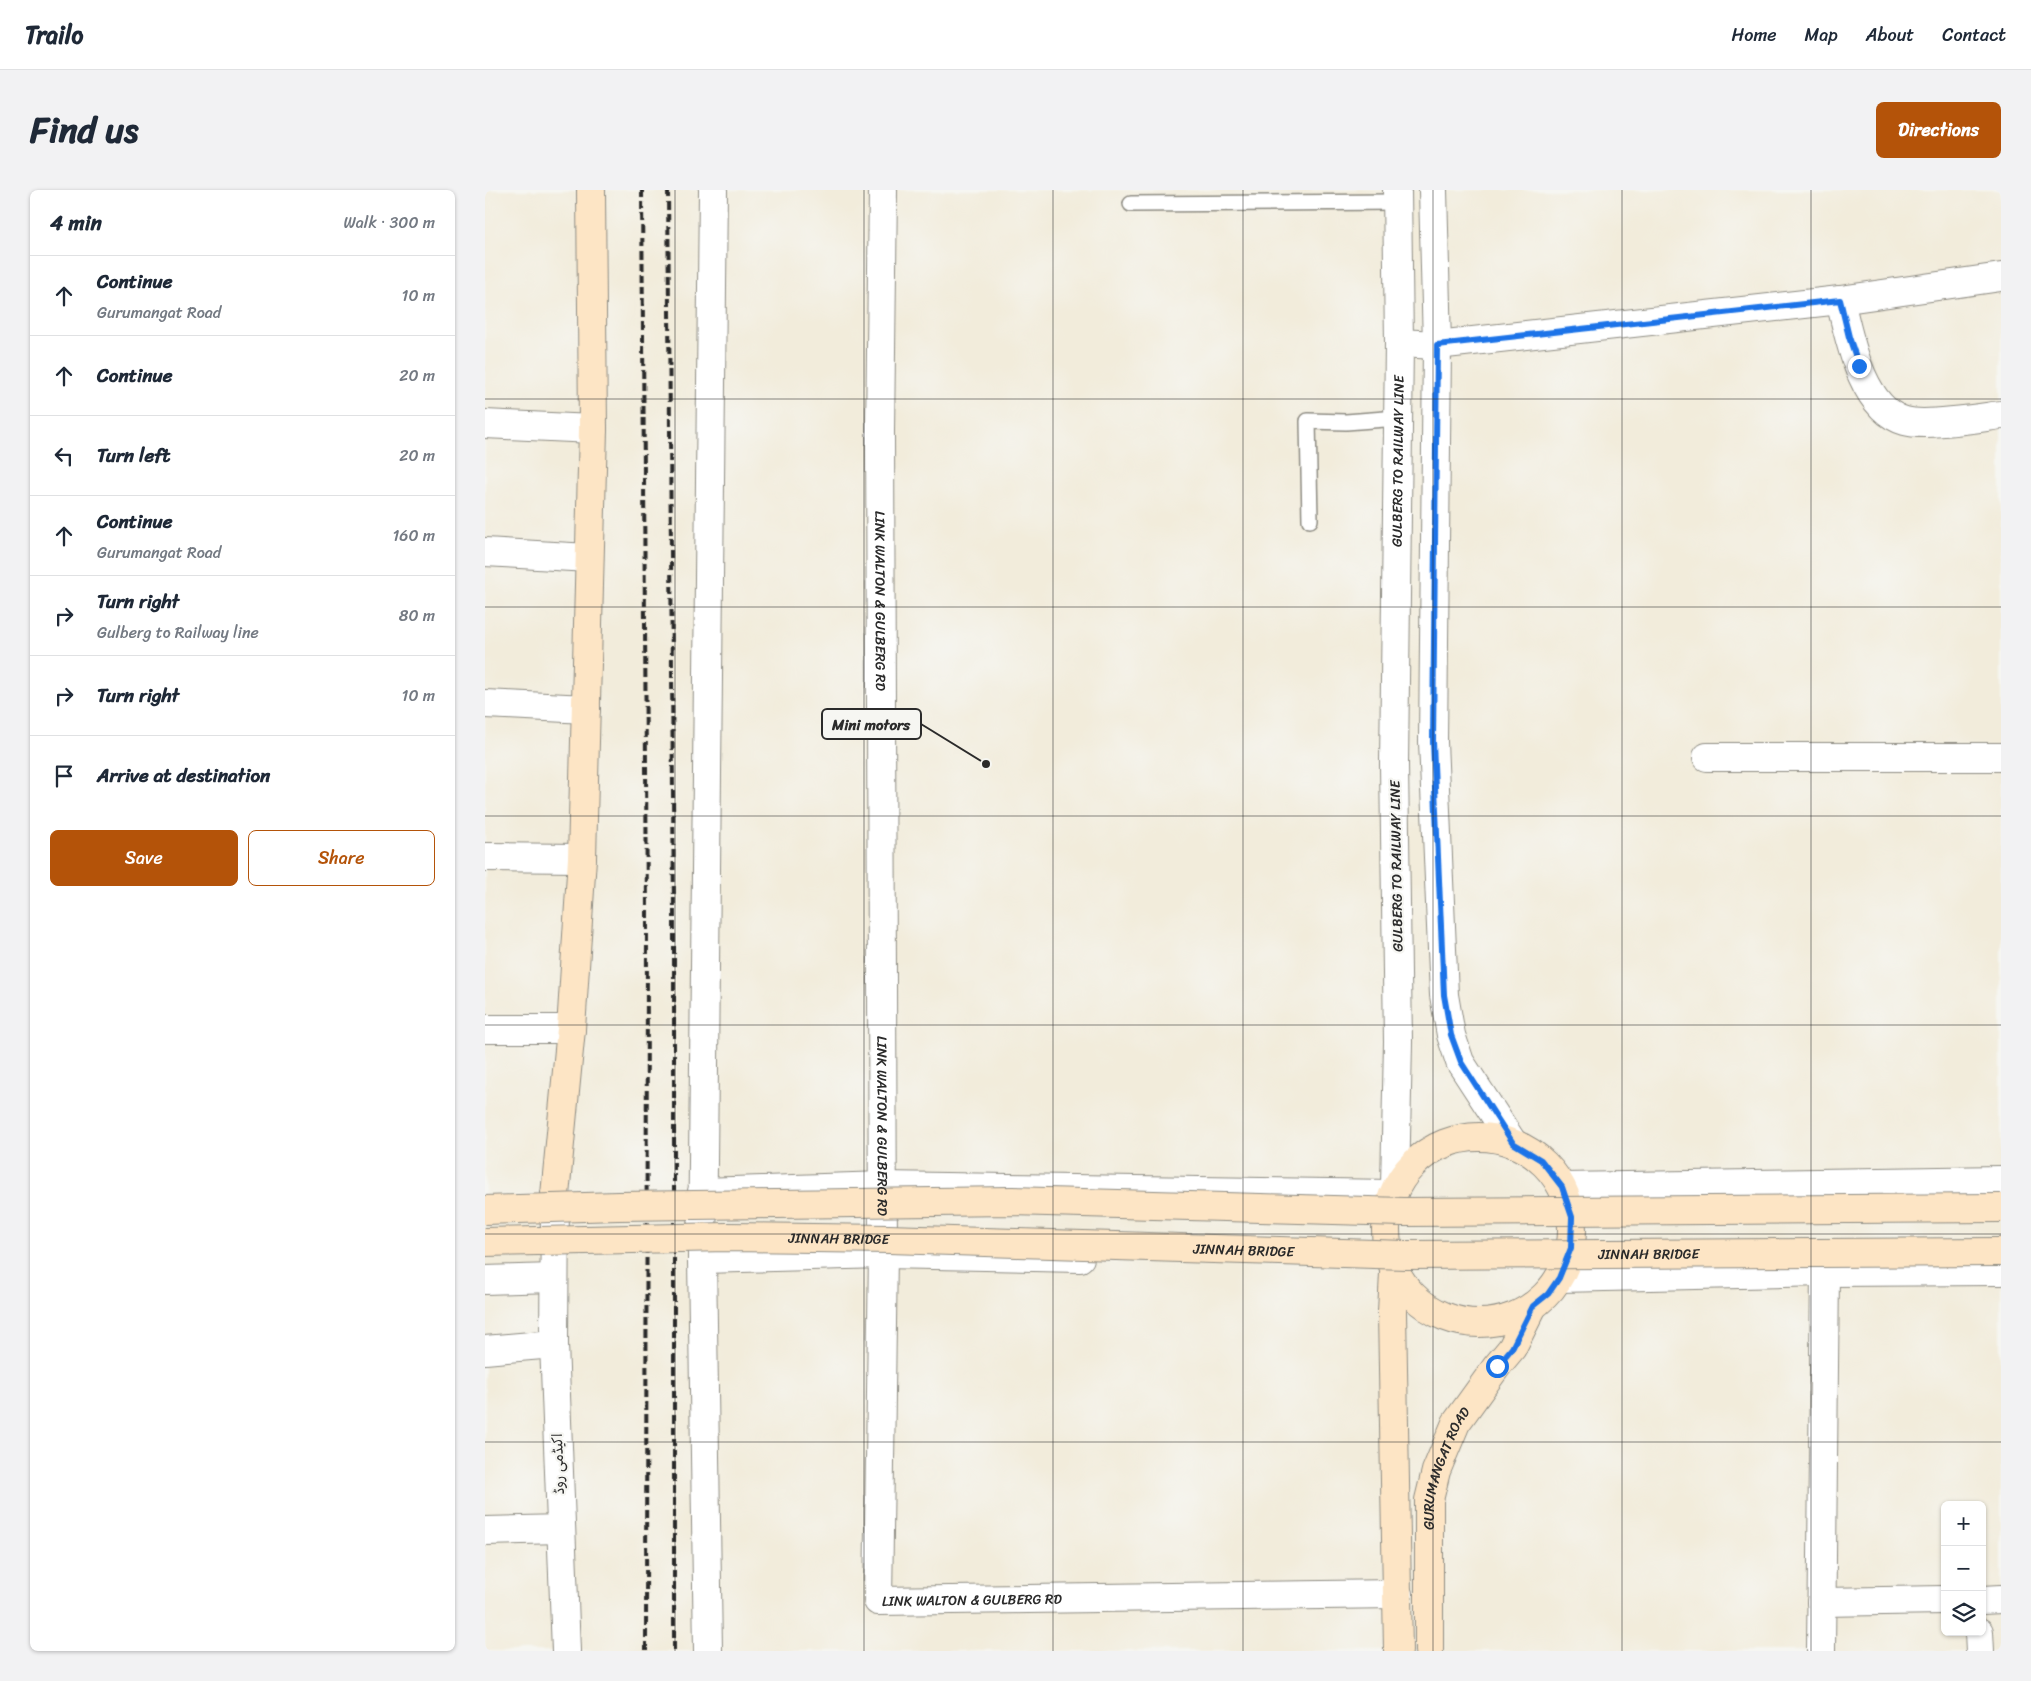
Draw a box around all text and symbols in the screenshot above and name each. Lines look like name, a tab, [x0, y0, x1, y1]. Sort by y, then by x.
text: Trailo	[25, 14, 83, 56]
text: Home	[1732, 19, 1777, 51]
text: Map	[1805, 19, 1838, 51]
text: About	[1866, 19, 1914, 51]
text: Contact	[1942, 19, 2006, 51]
text: Find us	[30, 99, 138, 161]
button: Directions	[1876, 102, 2001, 158]
text: 4 min	[50, 204, 102, 242]
text: Walk · 300 m	[344, 208, 435, 237]
text: Continue	[97, 265, 173, 298]
text: 10 m	[402, 281, 435, 310]
icon: ahead	[50, 282, 78, 310]
text: Gurumangat Road	[97, 298, 221, 327]
route end	[1848, 355, 1871, 378]
text: Continue	[97, 359, 173, 392]
text: 20 m	[399, 361, 435, 390]
icon: ahead	[50, 362, 78, 390]
street label: GULBERG TO RAILWAY LINE	[1385, 374, 1412, 547]
text: Turn left	[97, 439, 170, 472]
text: 20 m	[399, 441, 435, 470]
icon: left	[50, 442, 78, 470]
text: Continue	[97, 505, 173, 538]
street label: LINK WALTON & GULBERG RD	[867, 511, 893, 692]
text: 160 m	[392, 521, 435, 550]
icon: ahead	[50, 522, 78, 550]
text: Gurumangat Road	[97, 538, 221, 567]
text: Turn right	[97, 585, 179, 618]
text: 80 m	[399, 601, 435, 630]
icon: right	[50, 602, 78, 630]
text: Gulberg to Railway line	[97, 618, 259, 647]
text: Turn right	[97, 679, 179, 712]
text: 10 m	[402, 681, 435, 710]
icon: right	[50, 682, 78, 710]
callout: Mini motors	[822, 709, 921, 739]
text: Mini motors	[831, 712, 911, 738]
text: Arrive at destination	[97, 759, 270, 792]
icon: arrive	[50, 762, 78, 790]
street label: GULBERG TO RAILWAY LINE	[1382, 779, 1410, 952]
button: Save	[50, 830, 238, 886]
button: Share	[248, 830, 435, 886]
street label: LINK WALTON & GULBERG RD	[869, 1036, 895, 1217]
street label: JINNAH BRIDGE	[787, 1226, 891, 1252]
street label: JINNAH BRIDGE	[1192, 1236, 1296, 1265]
street label: JINNAH BRIDGE	[1597, 1242, 1700, 1267]
route start	[1486, 1355, 1509, 1378]
street label: GURUMANGAT ROAD	[1417, 1401, 1477, 1530]
street label: اکیڈمی روڈ	[545, 1433, 572, 1495]
map controls	[1941, 1501, 1986, 1636]
button: +	[1941, 1501, 1986, 1546]
button: −	[1941, 1546, 1986, 1591]
street label: LINK WALTON & GULBERG RD	[882, 1587, 1063, 1614]
button: layers	[1941, 1591, 1986, 1636]

